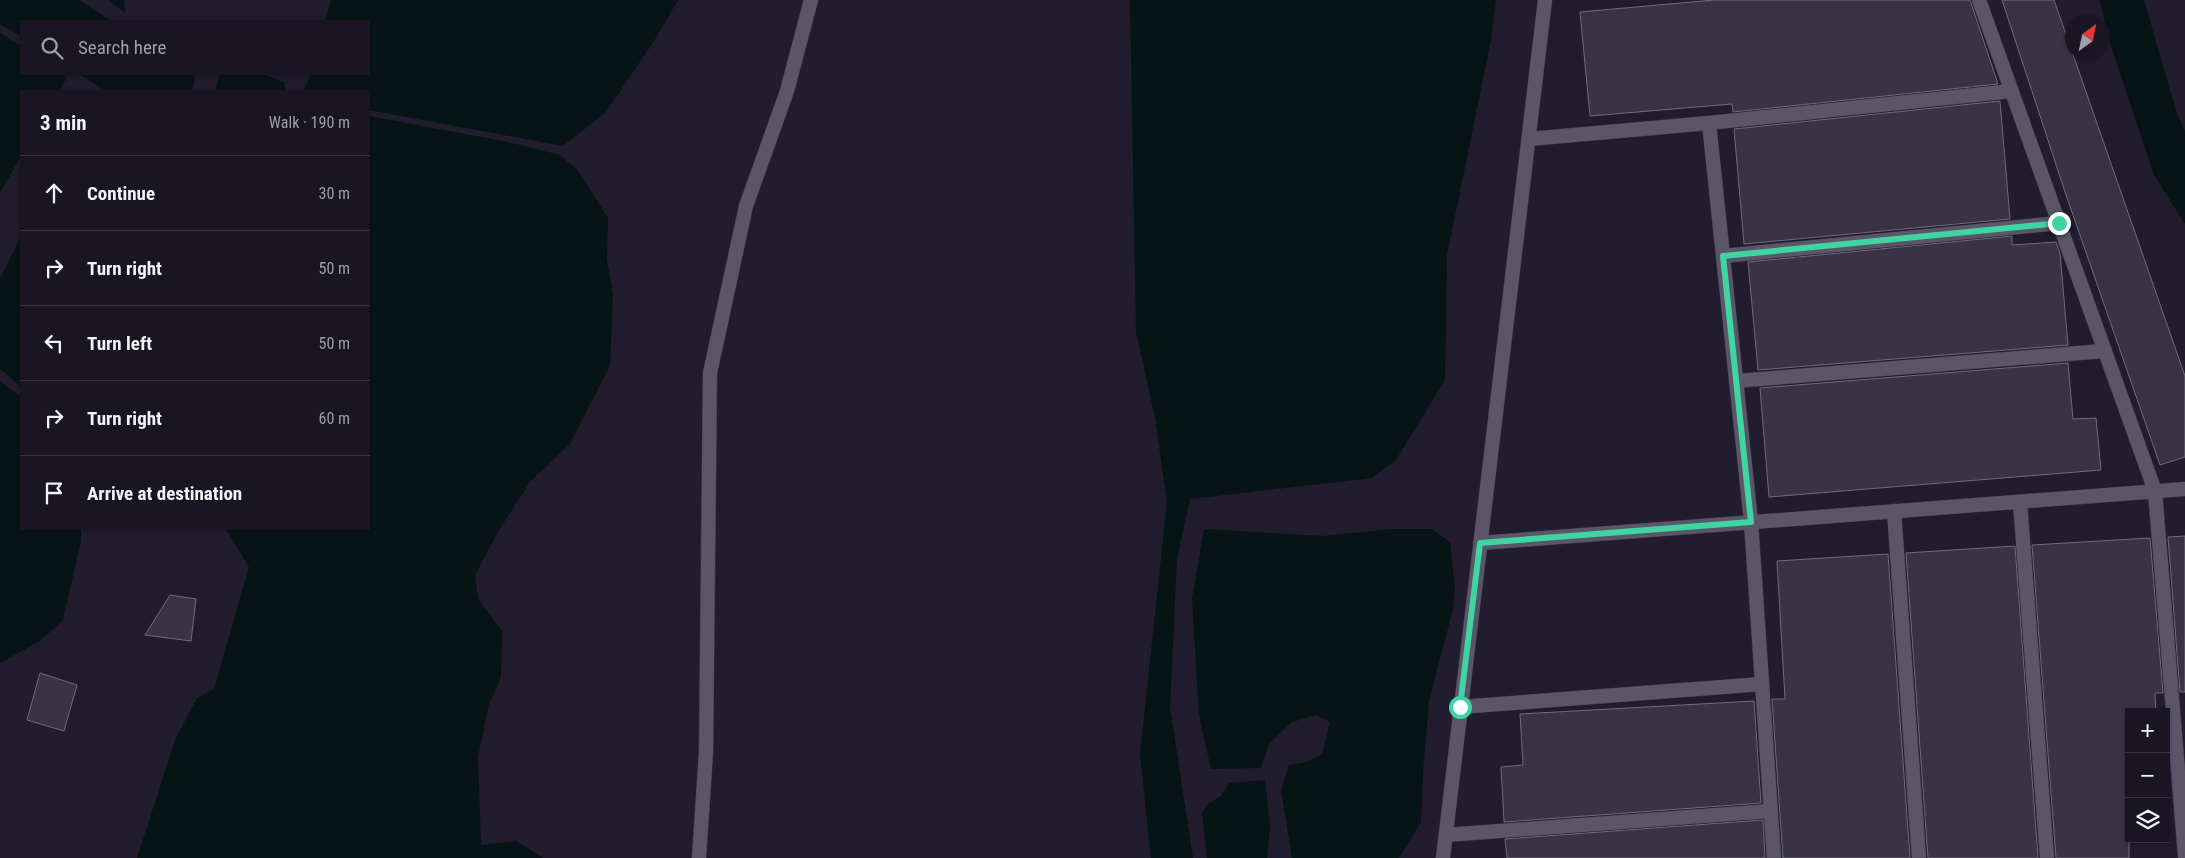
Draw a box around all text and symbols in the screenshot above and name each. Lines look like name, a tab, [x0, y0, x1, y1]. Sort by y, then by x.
north arrow	[2065, 15, 2110, 60]
search box	[20, 20, 370, 75]
icon: search	[38, 34, 66, 62]
text: Search here	[78, 36, 166, 59]
text: 3 min	[40, 111, 87, 135]
text: Walk · 190 m	[269, 113, 350, 132]
icon: ahead	[40, 179, 68, 207]
text: Continue	[87, 182, 155, 205]
text: 30 m	[318, 184, 350, 203]
route end	[2048, 212, 2071, 235]
icon: right	[40, 254, 68, 282]
text: Turn right	[87, 257, 162, 280]
text: 50 m	[318, 259, 350, 278]
icon: left	[40, 329, 68, 357]
text: Turn left	[87, 332, 152, 355]
text: 50 m	[318, 334, 350, 353]
icon: right	[40, 404, 68, 432]
text: Turn right	[87, 407, 162, 430]
text: 60 m	[318, 409, 350, 428]
icon: arrive	[40, 479, 68, 507]
text: Arrive at destination	[87, 482, 242, 505]
route start	[1449, 696, 1472, 719]
map controls	[2125, 708, 2170, 843]
button: +	[2125, 708, 2170, 753]
button: −	[2125, 753, 2170, 798]
button: layers	[2125, 798, 2170, 843]

